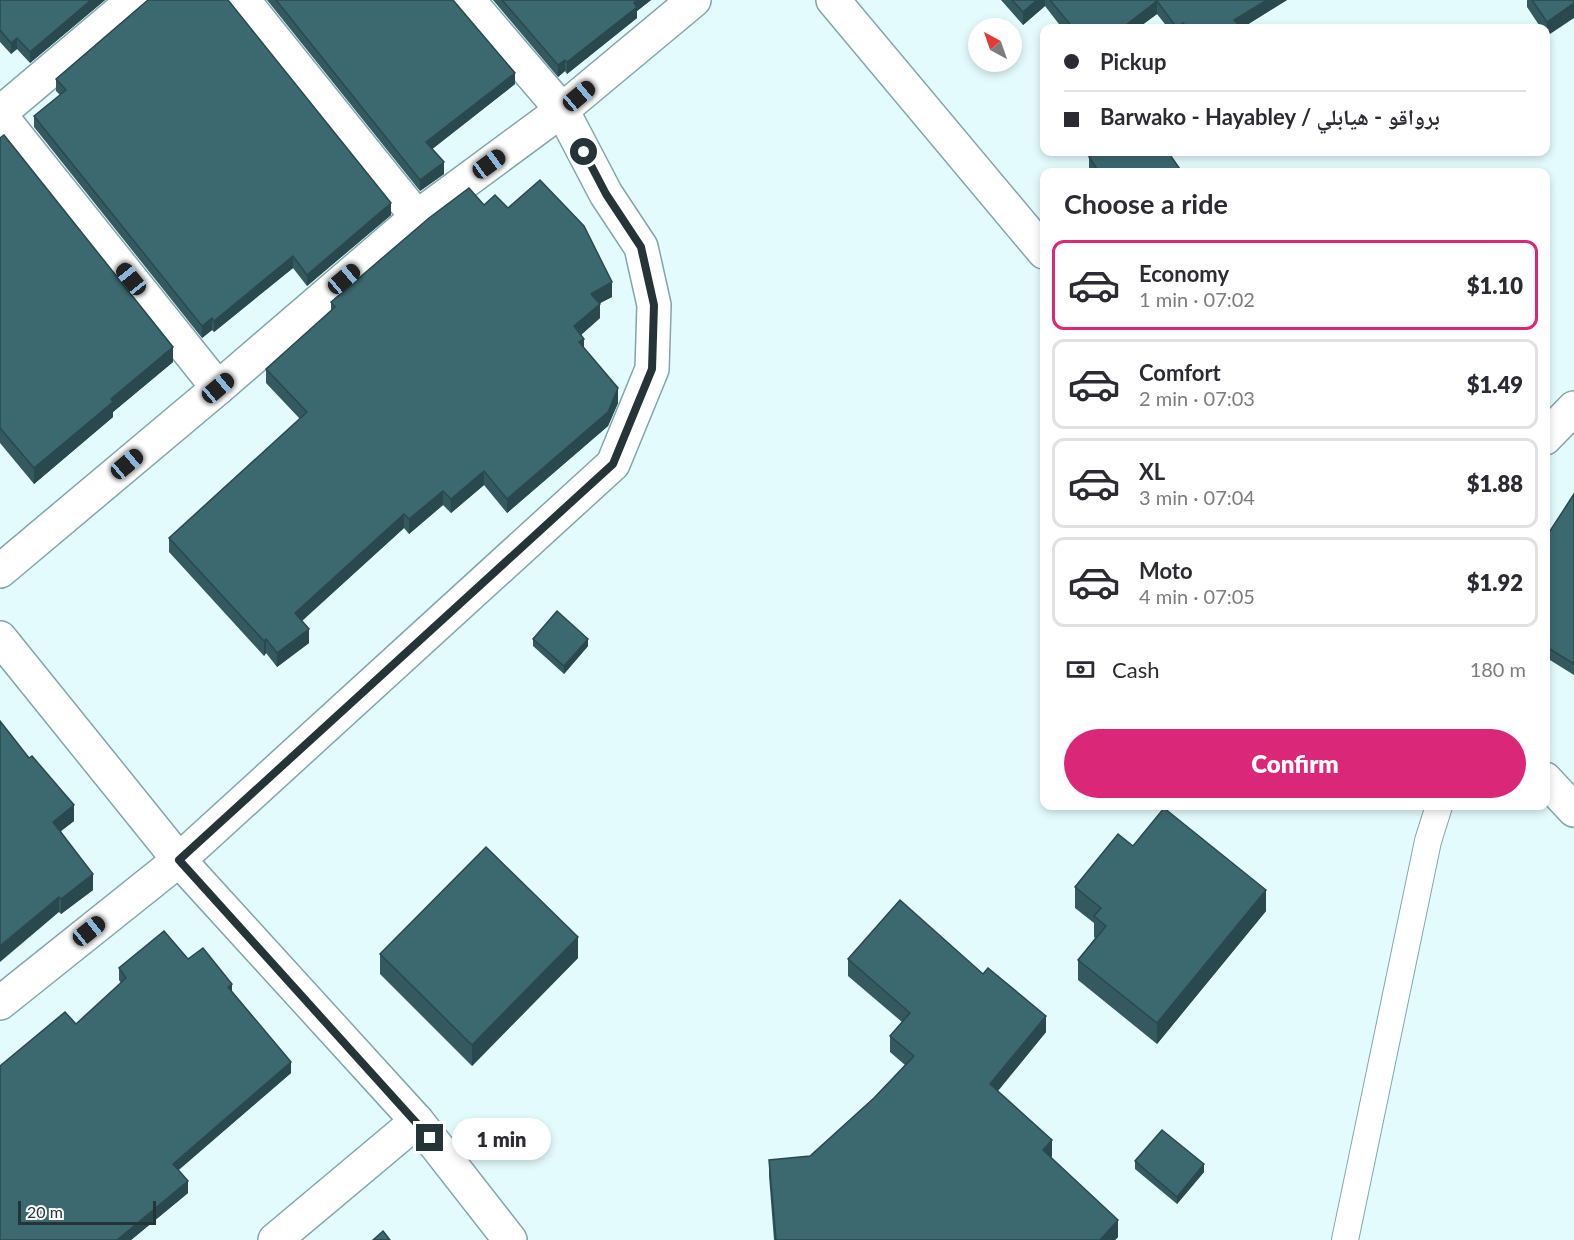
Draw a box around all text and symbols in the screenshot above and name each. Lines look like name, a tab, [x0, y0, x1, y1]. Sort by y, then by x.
north arrow	[968, 18, 1022, 72]
map controls	[968, 18, 1022, 72]
text: Pickup	[1100, 48, 1166, 75]
car	[559, 78, 599, 114]
text: Barwako - Hayabley / برواقو - هيابلي	[1100, 103, 1440, 130]
route start	[570, 138, 597, 165]
car	[469, 146, 509, 182]
text: Choose a ride	[1064, 187, 1228, 220]
icon: car	[1067, 258, 1121, 312]
car	[113, 259, 149, 299]
text: Economy	[1139, 260, 1229, 287]
car	[324, 261, 364, 297]
text: $1.10	[1467, 272, 1523, 299]
text: 1 min · 07:02	[1139, 287, 1255, 311]
icon: car	[1067, 357, 1121, 411]
text: Comfort	[1139, 359, 1221, 386]
car	[198, 370, 238, 406]
text: $1.49	[1467, 371, 1523, 398]
text: 2 min · 07:03	[1139, 386, 1255, 410]
car	[107, 446, 147, 482]
icon: car	[1067, 456, 1121, 510]
text: XL	[1139, 458, 1165, 485]
text: $1.88	[1467, 470, 1523, 497]
text: 3 min · 07:04	[1139, 485, 1255, 509]
icon: car	[1067, 555, 1121, 609]
text: Moto	[1139, 557, 1193, 584]
text: $1.92	[1467, 569, 1523, 596]
text: 4 min · 07:05	[1139, 584, 1255, 608]
icon: cash	[1064, 653, 1097, 686]
text: Cash	[1112, 656, 1159, 683]
text: 180 m	[1470, 657, 1526, 681]
button: Confirm	[1064, 729, 1526, 798]
car	[69, 913, 109, 949]
callout: 1 min	[451, 1117, 550, 1159]
route end	[416, 1124, 443, 1151]
text: 1 min	[477, 1127, 526, 1151]
scale bar	[18, 1198, 156, 1226]
text: 20 m	[27, 1202, 63, 1221]

